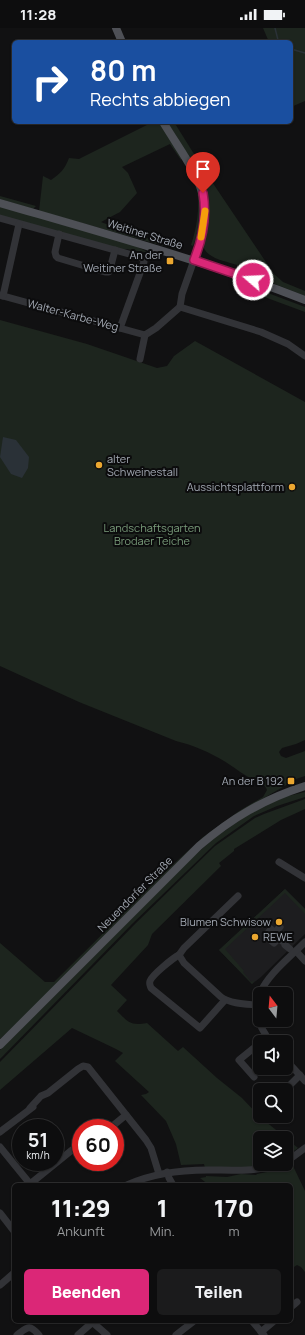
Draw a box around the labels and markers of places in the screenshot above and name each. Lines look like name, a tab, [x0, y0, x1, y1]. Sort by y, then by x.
pin	[186, 152, 220, 193]
place label: An der Weitiner Straße	[83, 247, 163, 275]
marker: An der Weitiner Straße	[165, 256, 175, 266]
place label: alter Schweinestall	[107, 451, 178, 479]
marker: alter Schweinestall	[94, 460, 104, 470]
place label: Aussichtsplattform	[187, 479, 284, 494]
marker: Aussichtsplattform	[287, 482, 297, 492]
place label: An der B 192	[222, 773, 283, 788]
marker: An der B 192	[286, 776, 296, 786]
place label: Blumen Schwisow	[180, 914, 272, 929]
marker: Blumen Schwisow	[274, 917, 284, 927]
place label: REWE	[263, 929, 293, 944]
marker: REWE	[250, 932, 260, 942]

